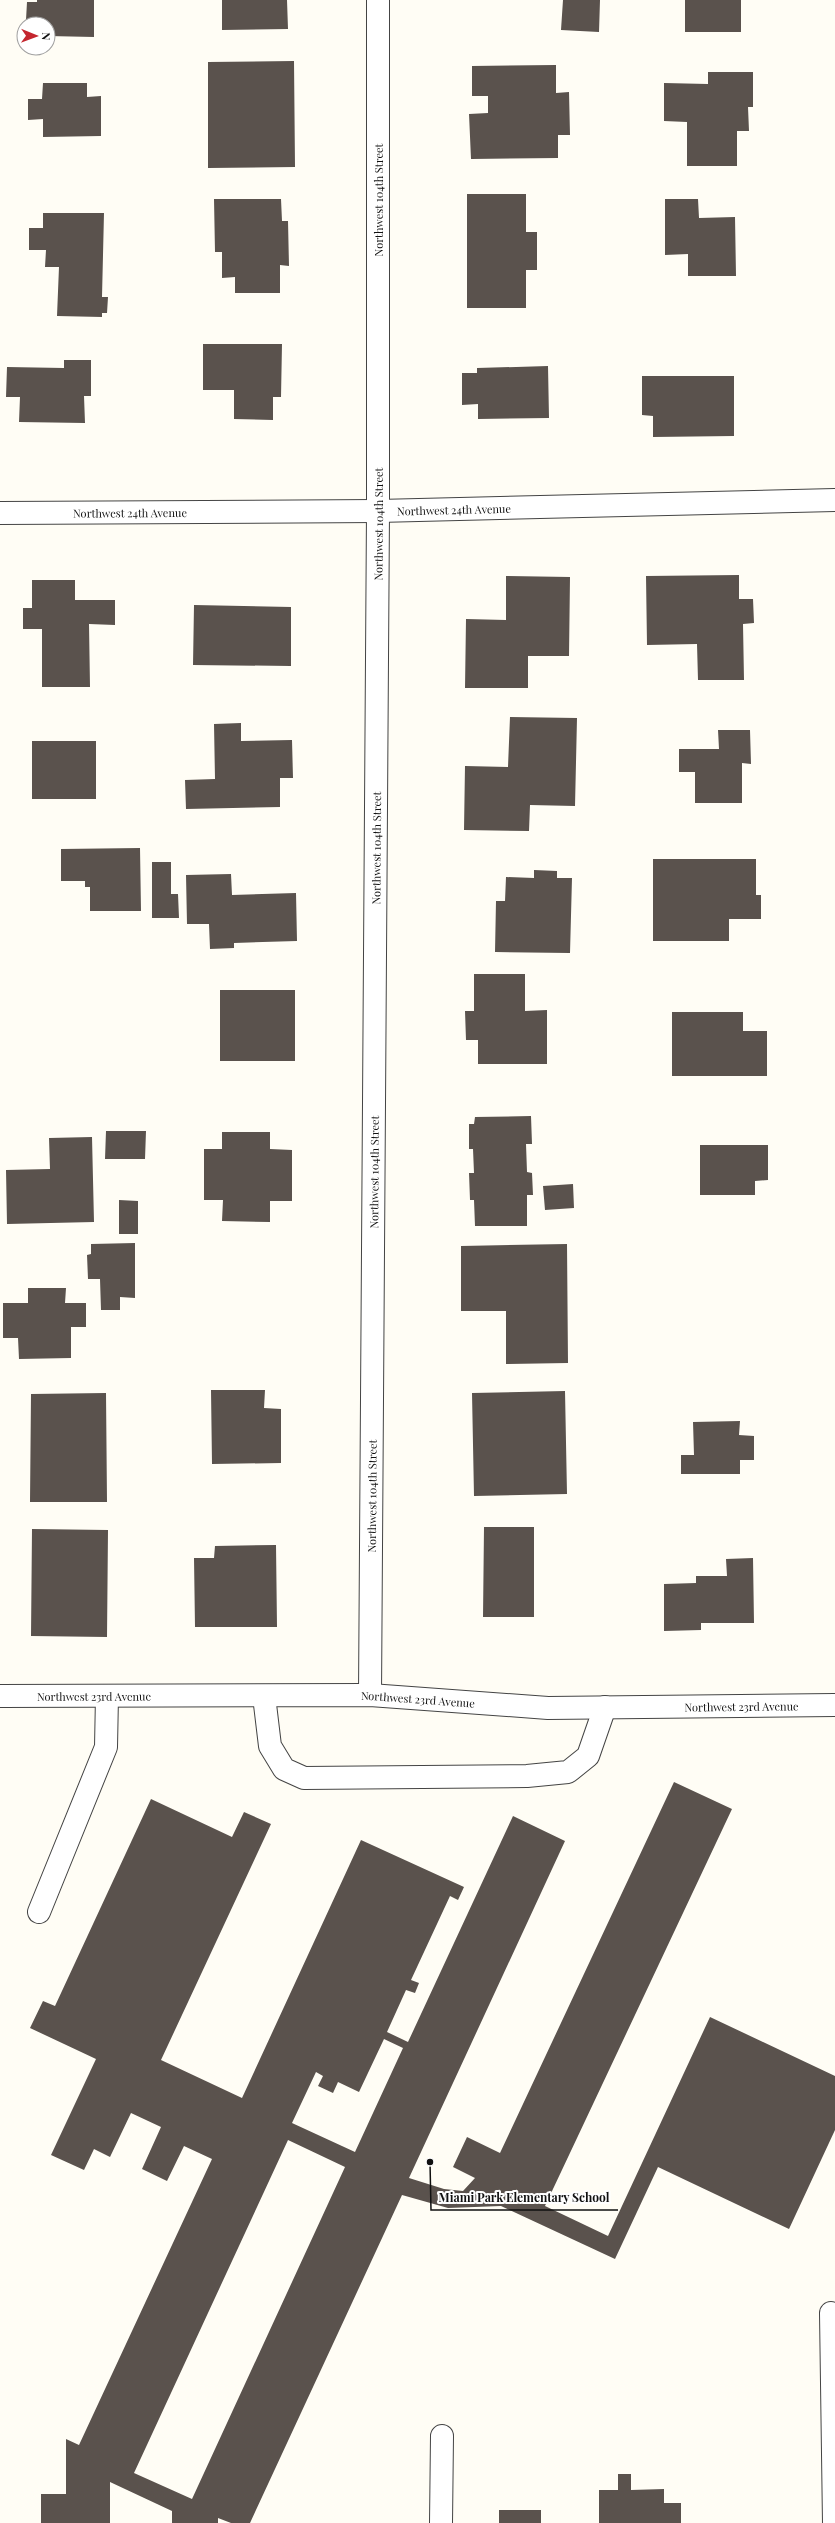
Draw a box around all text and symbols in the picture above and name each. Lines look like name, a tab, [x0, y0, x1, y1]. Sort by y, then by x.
north arrow	[16, 16, 56, 56]
text: N	[39, 32, 54, 40]
street label: Northwest 104th Street	[371, 143, 386, 256]
street label: Northwest 104th Street	[370, 467, 386, 581]
street label: Northwest 24th Avenue	[397, 500, 512, 518]
street label: Northwest 24th Avenue	[73, 505, 187, 520]
street label: Northwest 104th Street	[368, 791, 384, 905]
street label: Northwest 104th Street	[366, 1115, 381, 1229]
street label: Northwest 104th Street	[363, 1439, 379, 1553]
street label: Northwest 23rd Avenue	[361, 1687, 476, 1710]
street label: Northwest 23rd Avenue	[37, 1688, 152, 1703]
street label: Northwest 23rd Avenue	[684, 1698, 799, 1714]
callout: Miami Park Elementary School	[431, 2186, 618, 2210]
text: Miami Park Elementary School	[439, 2189, 610, 2205]

